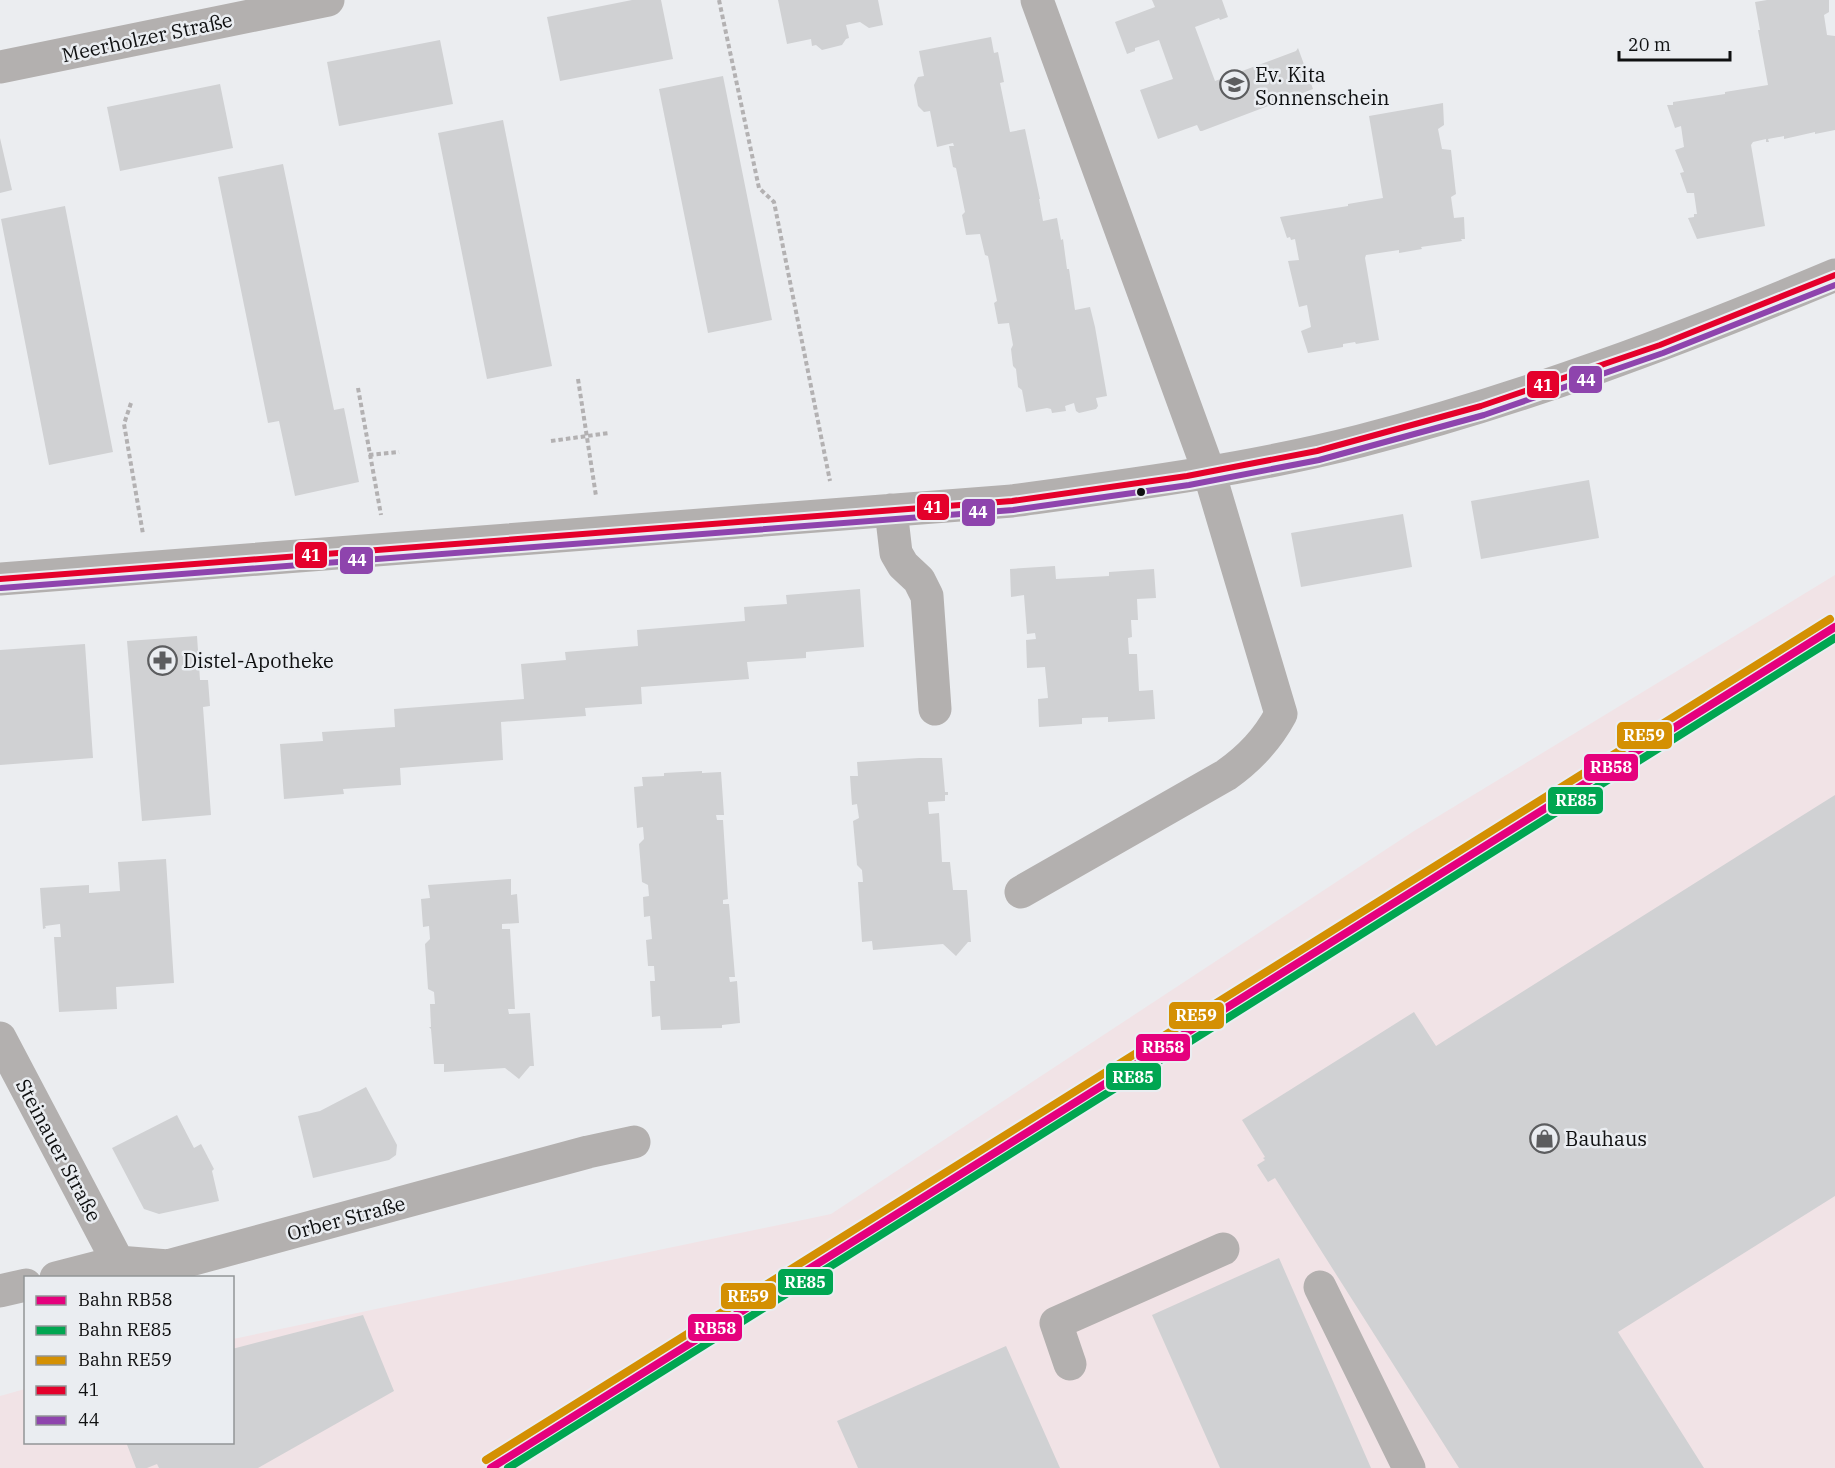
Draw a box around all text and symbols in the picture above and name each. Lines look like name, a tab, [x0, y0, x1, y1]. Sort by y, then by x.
street label: Meerholzer Straße	[59, 6, 235, 68]
scale bar	[1619, 24, 1730, 62]
text: 20 m	[1628, 33, 1671, 56]
place label: Ev. Kita Sonnenschein	[1255, 61, 1390, 111]
school or university icon: Ev. Kita Sonnenschein	[1218, 69, 1250, 101]
line badge: 44	[1568, 365, 1603, 394]
line badge: 41	[1526, 370, 1560, 399]
text: 44	[1576, 370, 1596, 390]
text: 41	[1533, 375, 1553, 395]
unlabelled marker	[1135, 486, 1147, 498]
line badge: 41	[916, 493, 950, 521]
text: 41	[923, 497, 943, 517]
line badge: 44	[961, 498, 996, 527]
text: 44	[968, 502, 988, 522]
line badge: 41	[294, 541, 328, 569]
text: 41	[301, 545, 321, 565]
line badge: 44	[339, 546, 374, 575]
text: 44	[347, 550, 367, 570]
pharmacy icon: Distel-Apotheke	[146, 644, 178, 676]
place label: Distel-Apotheke	[183, 647, 334, 674]
line badge: RE59	[1616, 721, 1673, 750]
text: RE59	[1623, 725, 1665, 745]
line badge: RB58	[1583, 753, 1639, 782]
text: RB58	[1590, 757, 1633, 777]
line badge: RE85	[1547, 786, 1604, 815]
text: RE85	[1555, 790, 1597, 810]
line badge: RE59	[1168, 1001, 1225, 1030]
text: RE59	[1175, 1005, 1217, 1025]
line badge: RB58	[1135, 1033, 1191, 1062]
text: RB58	[1142, 1037, 1185, 1057]
line badge: RE85	[1105, 1062, 1162, 1091]
text: RE85	[1112, 1067, 1154, 1087]
street label: Steinauer Straße	[10, 1074, 108, 1226]
shop icon: Bauhaus	[1528, 1122, 1560, 1154]
place label: Bauhaus	[1565, 1125, 1647, 1152]
street label: Orber Straße	[284, 1189, 408, 1247]
line badge: RE85	[777, 1268, 834, 1296]
text: RE85	[784, 1272, 826, 1292]
legend	[24, 1276, 234, 1444]
line badge: RE59	[720, 1282, 777, 1310]
text: RE59	[727, 1286, 769, 1306]
text: Bahn RB58	[78, 1288, 173, 1311]
line badge: RB58	[687, 1313, 743, 1342]
text: Bahn RE85	[78, 1318, 172, 1341]
text: RB58	[694, 1318, 737, 1338]
text: Bahn RE59	[78, 1348, 172, 1371]
text: 41	[78, 1378, 100, 1401]
text: 44	[78, 1408, 100, 1431]

